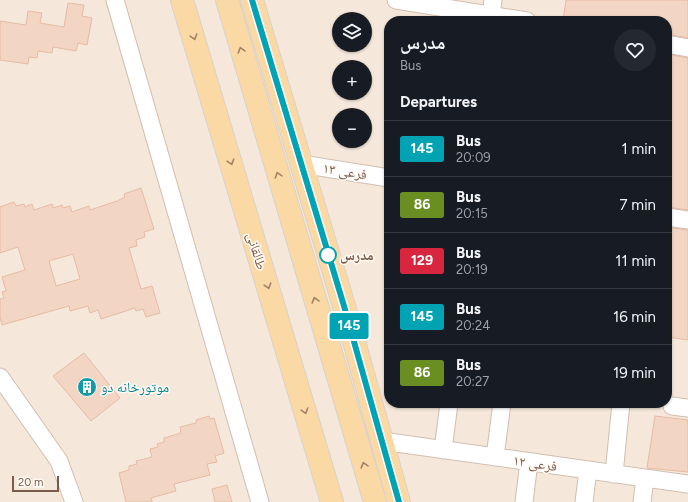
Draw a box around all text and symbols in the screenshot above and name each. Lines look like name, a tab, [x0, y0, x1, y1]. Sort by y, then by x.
map controls	[332, 12, 372, 148]
button: layers	[332, 12, 372, 52]
button: heart	[614, 29, 656, 71]
text: مدرس	[400, 31, 446, 54]
one-way arrow	[189, 34, 198, 41]
one-way arrow	[237, 47, 246, 54]
text: Bus	[400, 58, 421, 73]
button: +	[332, 60, 372, 100]
text: Departures	[400, 93, 477, 111]
button: −	[332, 108, 372, 148]
text: Bus	[456, 132, 481, 150]
text: 145	[411, 140, 433, 157]
text: 1 min	[621, 140, 656, 158]
text: 20:09	[456, 150, 491, 165]
one-way arrow	[226, 158, 235, 165]
street label: فرعی ۱۳	[322, 160, 368, 183]
one-way arrow	[274, 172, 283, 179]
text: Bus	[456, 188, 481, 206]
text: 86	[414, 196, 430, 213]
text: 7 min	[620, 196, 656, 214]
text: 20:15	[456, 206, 488, 221]
street label: طالقانی	[243, 230, 270, 272]
text: Bus	[456, 244, 481, 262]
marker: مدرس	[319, 246, 337, 264]
place label: مدرس	[340, 247, 374, 264]
text: 129	[411, 252, 433, 269]
text: 11 min	[615, 252, 656, 270]
text: 20:19	[456, 262, 488, 277]
one-way arrow	[263, 283, 272, 290]
one-way arrow	[311, 296, 320, 303]
text: Bus	[456, 300, 481, 318]
text: 145	[411, 308, 433, 325]
text: 16 min	[613, 308, 656, 326]
line badge: 145	[326, 313, 372, 339]
text: 145	[338, 317, 360, 334]
text: 20:24	[456, 318, 490, 333]
text: Bus	[456, 356, 481, 374]
text: 86	[414, 364, 430, 381]
text: 19 min	[613, 364, 656, 382]
text: 20:27	[456, 374, 489, 389]
building icon: موتورخانه دو	[76, 376, 98, 398]
place label: موتورخانه دو	[101, 379, 169, 396]
one-way arrow	[300, 407, 309, 414]
street label: فرعی ۱۲	[512, 452, 558, 475]
one-way arrow	[360, 461, 369, 468]
scale bar	[12, 474, 59, 493]
text: 20 m	[18, 476, 43, 489]

